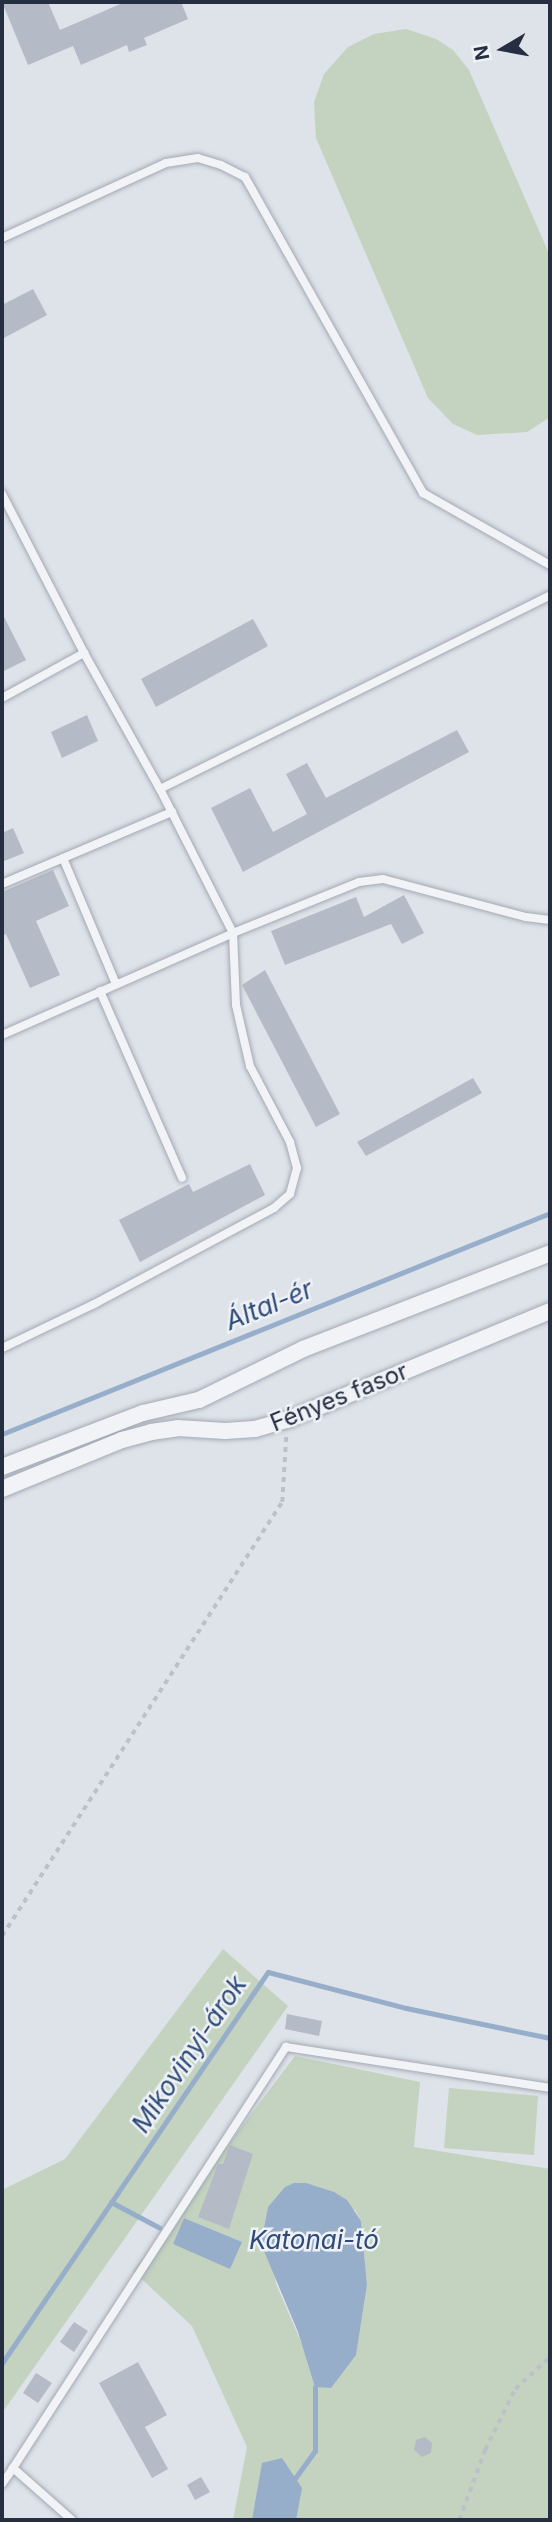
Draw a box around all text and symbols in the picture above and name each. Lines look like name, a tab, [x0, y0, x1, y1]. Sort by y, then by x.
north arrow	[468, 14, 538, 84]
text: N	[469, 44, 494, 62]
water label: Által-ér	[221, 1273, 317, 1337]
street label: Fényes fasor	[266, 1356, 412, 1438]
water label: Mikovinyi-árok	[125, 1970, 253, 2138]
water label: Katonai-tó	[249, 2224, 379, 2256]

